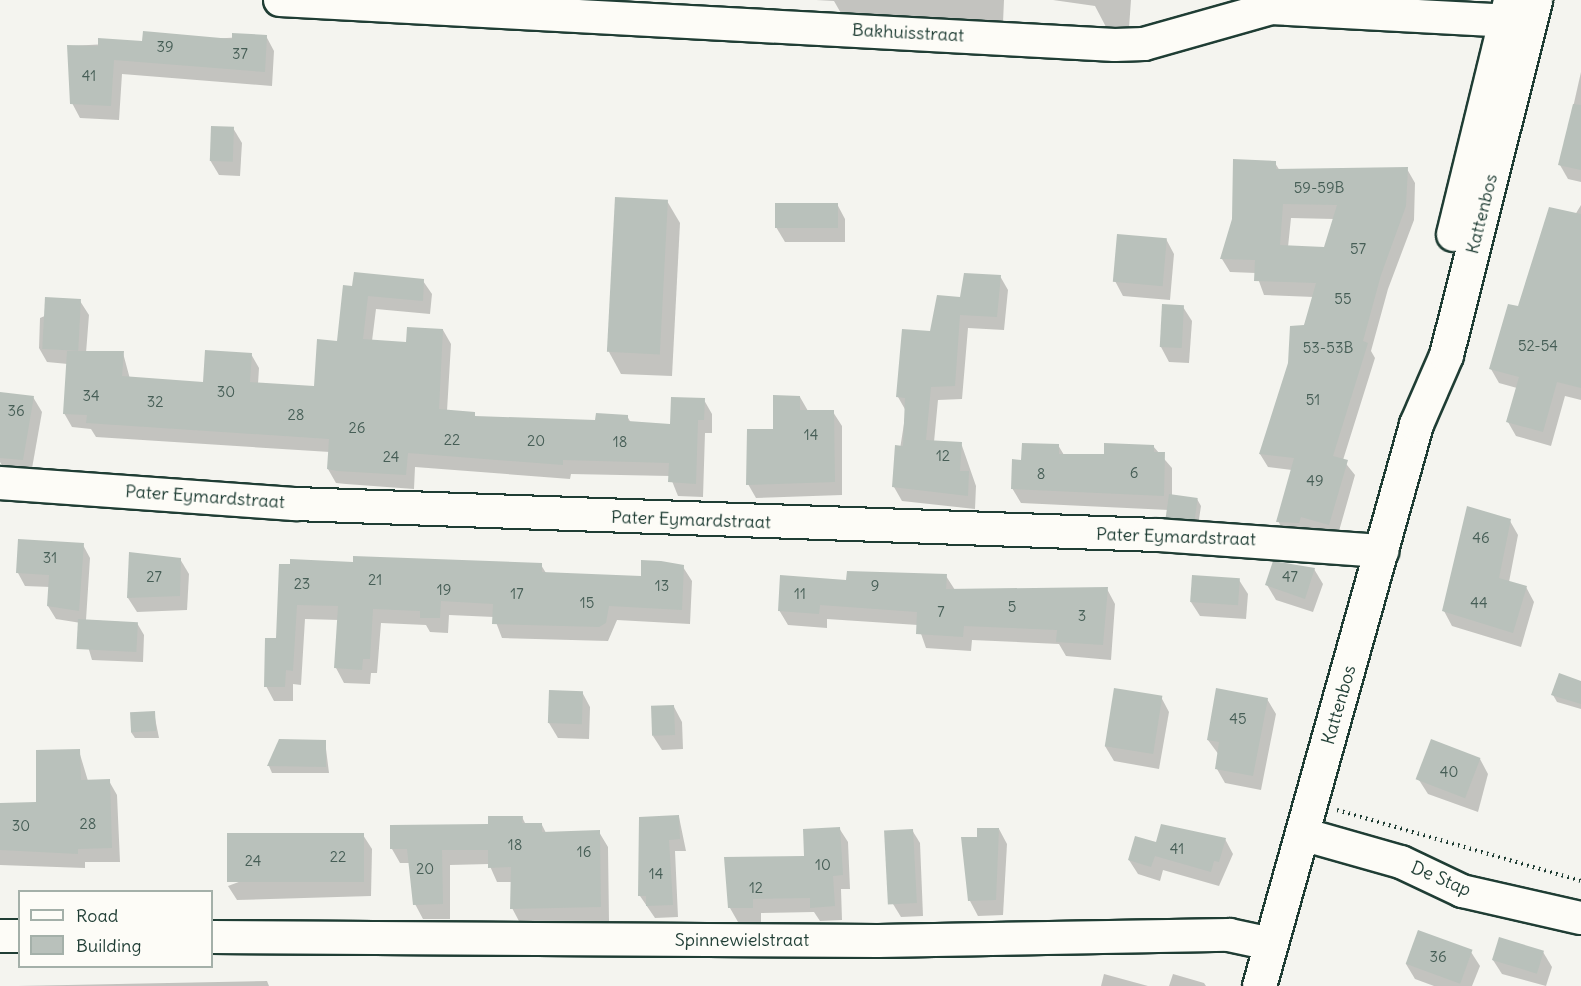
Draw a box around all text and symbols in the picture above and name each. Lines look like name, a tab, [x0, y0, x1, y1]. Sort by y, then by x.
street label: Bakhuisstraat	[851, 19, 965, 47]
house number: 39	[156, 38, 174, 56]
house number: 37	[232, 45, 248, 63]
house number: 41	[82, 67, 96, 85]
street label: Kattenbos	[1462, 172, 1502, 256]
house number: 59-59B	[1294, 179, 1344, 197]
house number: 57	[1350, 240, 1366, 258]
house number: 55	[1334, 290, 1352, 308]
house number: 52-54	[1518, 337, 1558, 355]
house number: 53-53B	[1303, 339, 1353, 357]
house number: 30	[217, 383, 235, 401]
house number: 34	[82, 387, 100, 405]
house number: 51	[1306, 391, 1320, 409]
house number: 32	[147, 393, 163, 411]
house number: 36	[7, 402, 25, 420]
house number: 28	[288, 406, 304, 424]
house number: 26	[349, 419, 365, 437]
house number: 14	[804, 426, 818, 444]
house number: 22	[444, 431, 460, 449]
house number: 20	[527, 432, 545, 450]
house number: 18	[613, 433, 627, 451]
house number: 12	[936, 447, 950, 465]
house number: 24	[383, 448, 399, 466]
house number: 6	[1130, 464, 1138, 482]
house number: 8	[1037, 465, 1045, 483]
house number: 49	[1306, 472, 1324, 490]
street label: Pater Eymardstraat	[124, 481, 286, 513]
street label: Pater Eymardstraat	[611, 506, 771, 534]
street label: Pater Eymardstraat	[1096, 523, 1256, 551]
house number: 46	[1472, 529, 1490, 547]
house number: 31	[43, 549, 57, 567]
house number: 27	[146, 568, 162, 586]
house number: 47	[1282, 568, 1298, 586]
house number: 21	[368, 571, 382, 589]
house number: 23	[294, 575, 310, 593]
house number: 13	[655, 577, 669, 595]
house number: 9	[871, 577, 879, 595]
house number: 19	[437, 581, 451, 599]
house number: 17	[510, 585, 524, 603]
house number: 11	[794, 585, 806, 603]
house number: 15	[580, 594, 594, 612]
house number: 44	[1470, 594, 1488, 612]
house number: 5	[1008, 598, 1016, 616]
house number: 7	[937, 603, 945, 621]
house number: 3	[1078, 607, 1086, 625]
street label: Kattenbos	[1317, 663, 1361, 747]
house number: 45	[1229, 710, 1247, 728]
house number: 40	[1440, 763, 1458, 781]
house number: 28	[80, 815, 96, 833]
house number: 30	[12, 817, 30, 835]
house number: 18	[508, 836, 522, 854]
house number: 41	[1170, 840, 1184, 858]
house number: 16	[577, 843, 591, 861]
house number: 22	[330, 848, 346, 866]
house number: 24	[245, 852, 261, 870]
house number: 10	[815, 856, 831, 874]
street label: De Stap	[1408, 857, 1474, 901]
house number: 20	[416, 860, 434, 878]
house number: 14	[649, 865, 663, 883]
house number: 12	[749, 879, 763, 897]
legend	[18, 890, 213, 968]
text: Road	[76, 904, 118, 927]
street label: Spinnewielstraat	[675, 929, 809, 951]
text: Building	[76, 934, 141, 957]
house number: 36	[1429, 948, 1447, 966]

